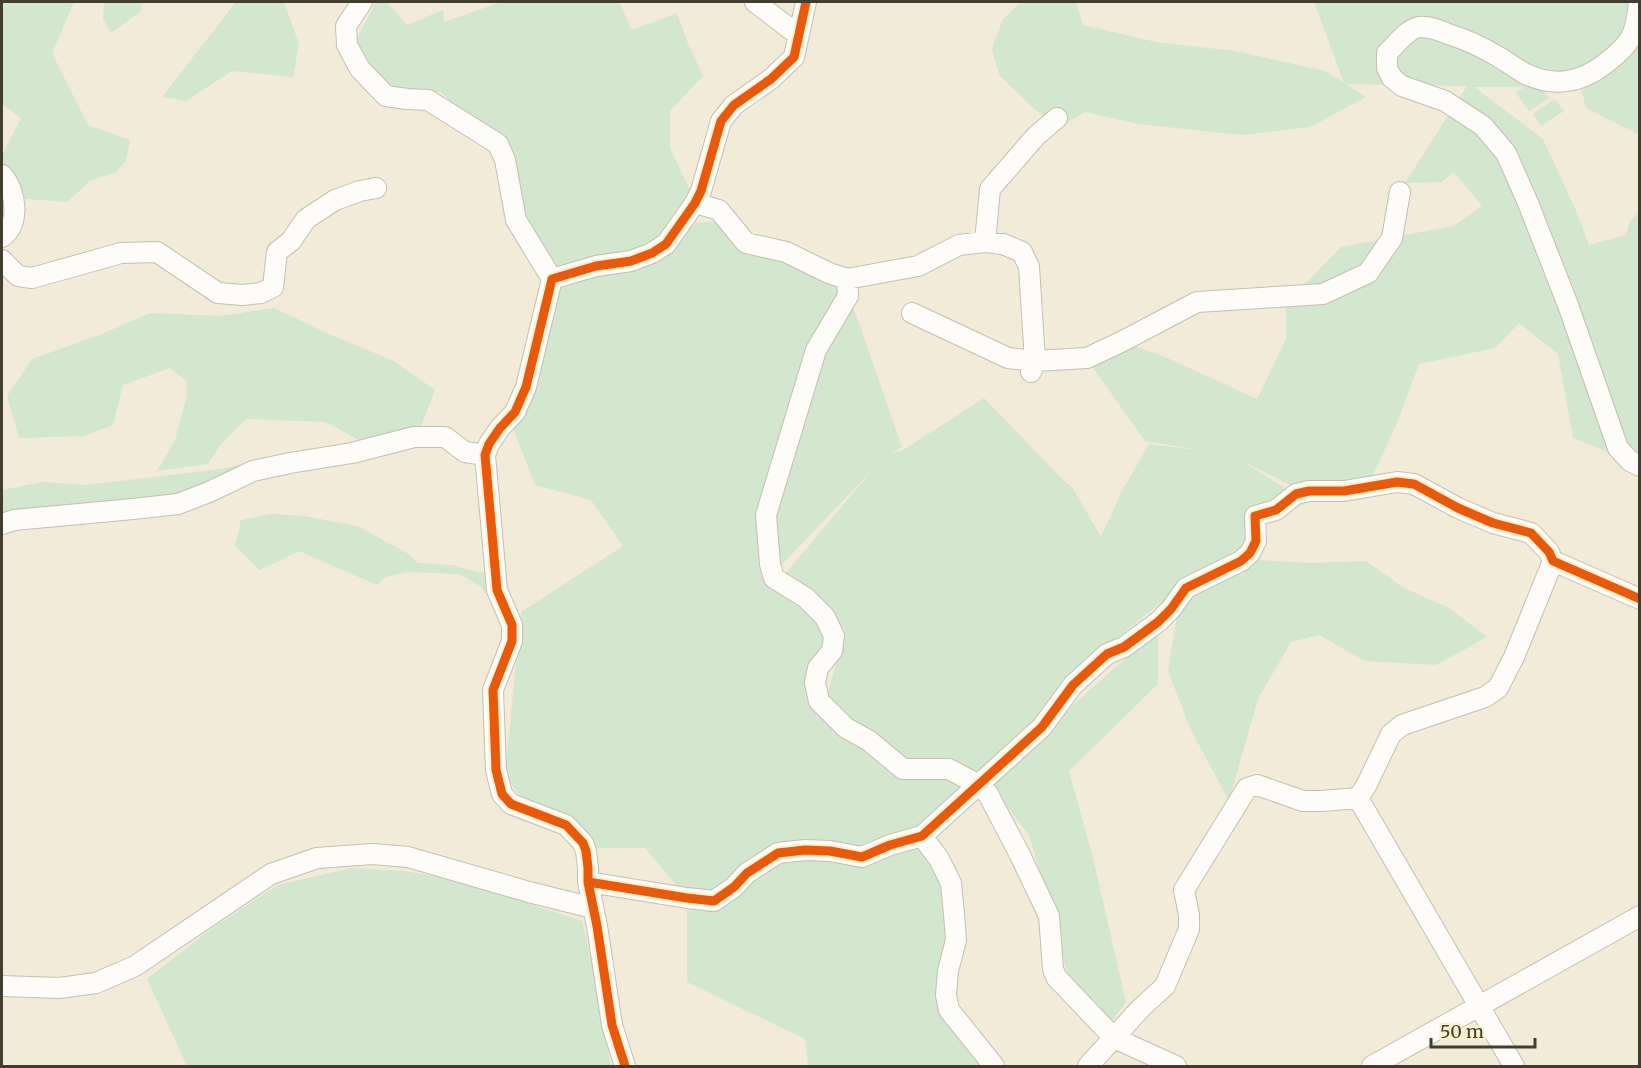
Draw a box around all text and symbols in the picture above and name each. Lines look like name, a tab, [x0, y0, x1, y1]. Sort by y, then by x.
scale bar	[1431, 1011, 1534, 1049]
text: 50 m	[1440, 1020, 1484, 1043]

